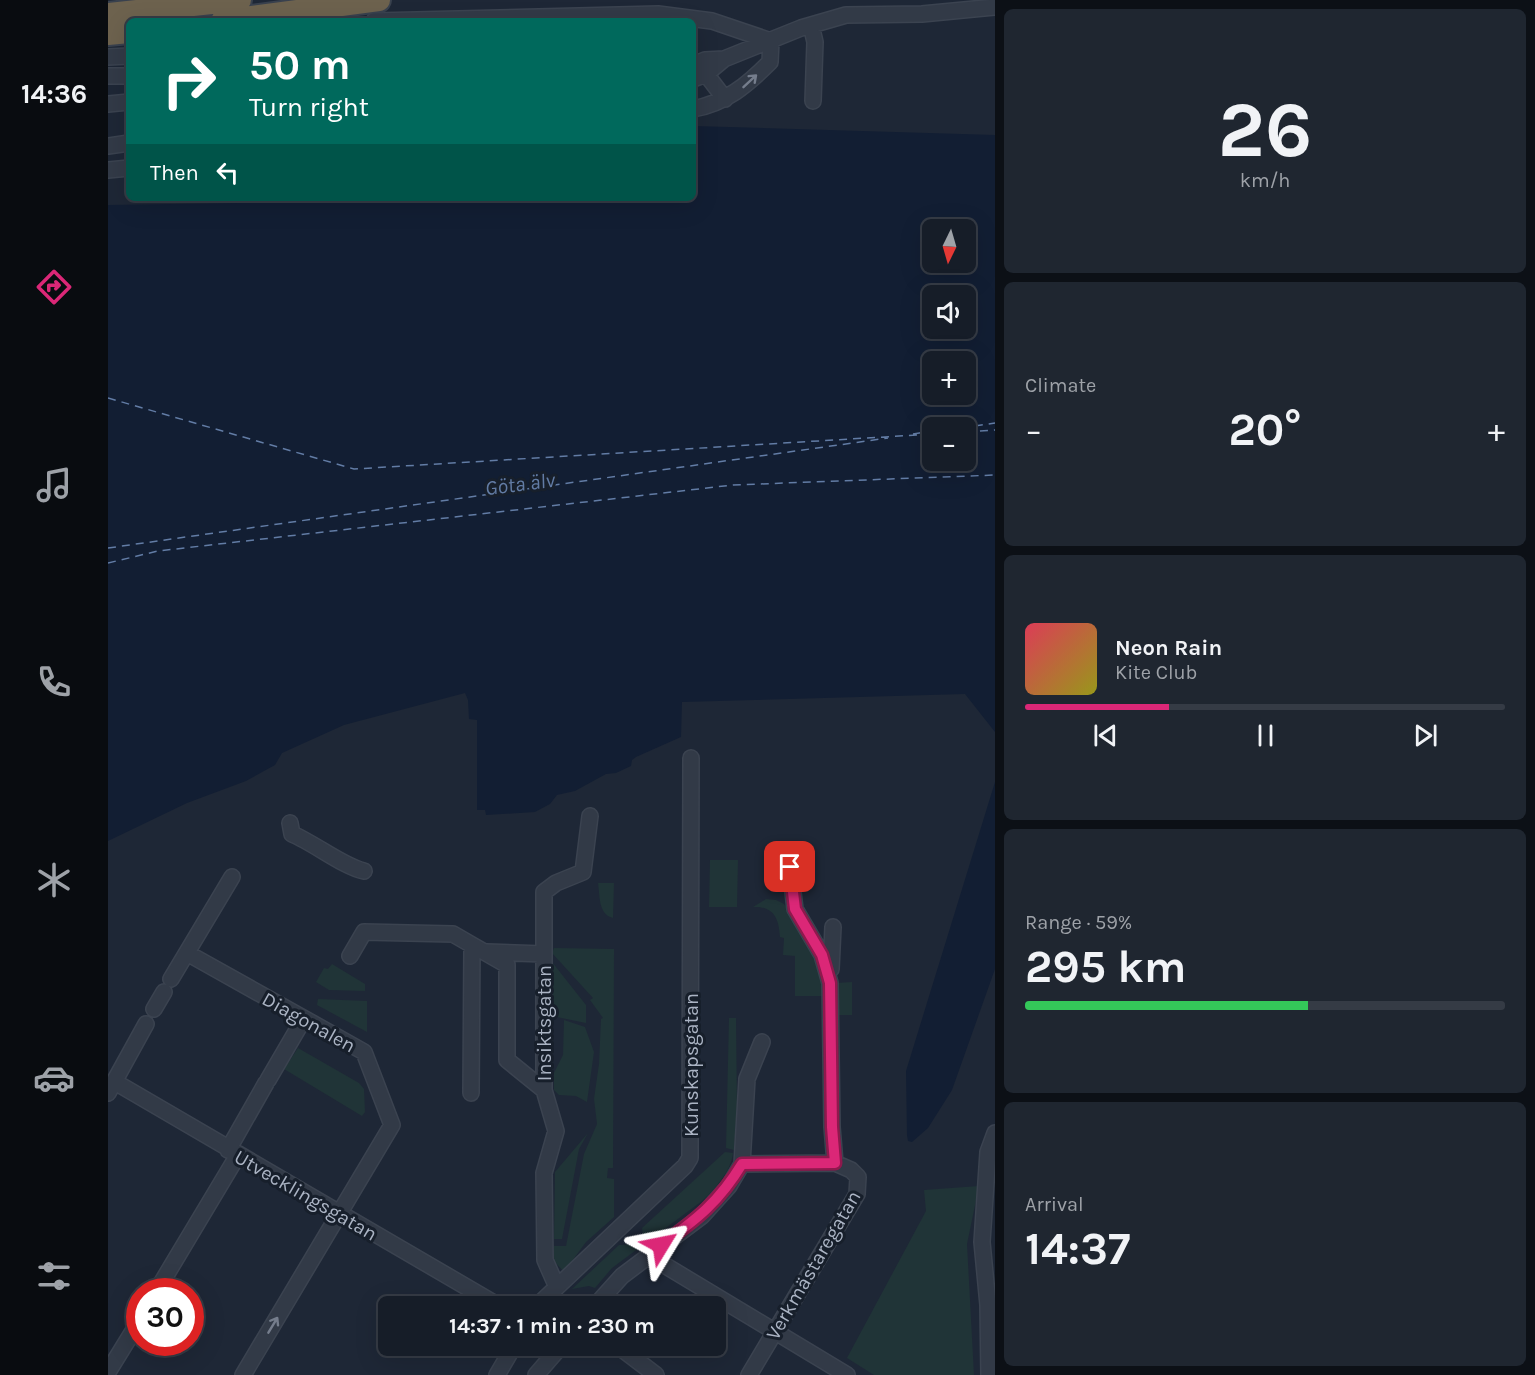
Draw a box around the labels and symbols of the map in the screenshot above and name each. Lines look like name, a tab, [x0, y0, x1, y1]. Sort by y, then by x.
one-way arrow	[743, 74, 758, 88]
north arrow	[922, 219, 976, 273]
water label: Göta älv	[484, 468, 558, 500]
pin	[764, 841, 815, 892]
street label: Insiktsgatan	[533, 965, 556, 1081]
street label: Diagonalen	[258, 987, 360, 1058]
street label: Kunskapsgatan	[680, 993, 703, 1137]
street label: Utvecklingsgatan	[230, 1145, 381, 1246]
street label: Verkmästaregatan	[761, 1187, 866, 1344]
position arrow	[629, 1213, 693, 1277]
speed limit sign: 30	[126, 1278, 204, 1356]
one-way arrow	[267, 1317, 279, 1334]

